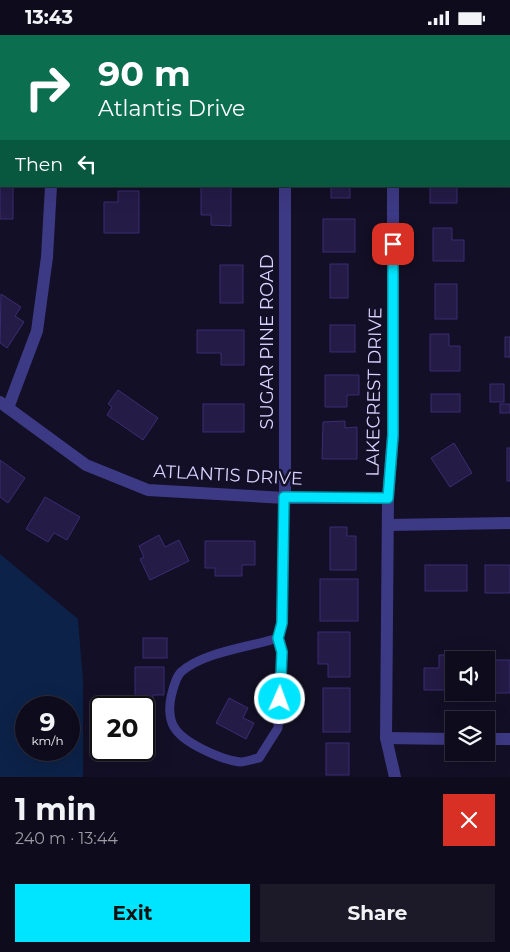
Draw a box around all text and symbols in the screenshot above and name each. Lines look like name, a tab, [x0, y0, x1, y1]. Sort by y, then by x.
text: 13:43	[25, 6, 73, 29]
text: 90 m	[98, 52, 191, 95]
icon: right	[15, 55, 80, 120]
text: Atlantis Drive	[98, 95, 245, 122]
icon: left	[73, 150, 101, 178]
text: Then	[15, 153, 63, 176]
pin	[372, 223, 414, 265]
icon: arrive	[379, 230, 407, 258]
street label: SUGAR PINE ROAD	[256, 254, 278, 430]
street label: LAKECREST DRIVE	[362, 307, 386, 477]
street label: ATLANTIS DRIVE	[153, 460, 303, 490]
map controls	[445, 651, 495, 761]
button: sound	[445, 651, 495, 701]
position arrow	[253, 672, 305, 724]
speed limit sign: 20	[90, 696, 155, 761]
text: 9	[40, 707, 55, 737]
button: layers	[445, 711, 495, 761]
text: km/h	[31, 733, 64, 748]
text: 1 min	[15, 791, 96, 828]
button: close	[443, 794, 495, 846]
text: 240 m · 13:44	[15, 829, 118, 848]
button: Exit	[15, 884, 250, 942]
button: Share	[260, 884, 495, 942]

